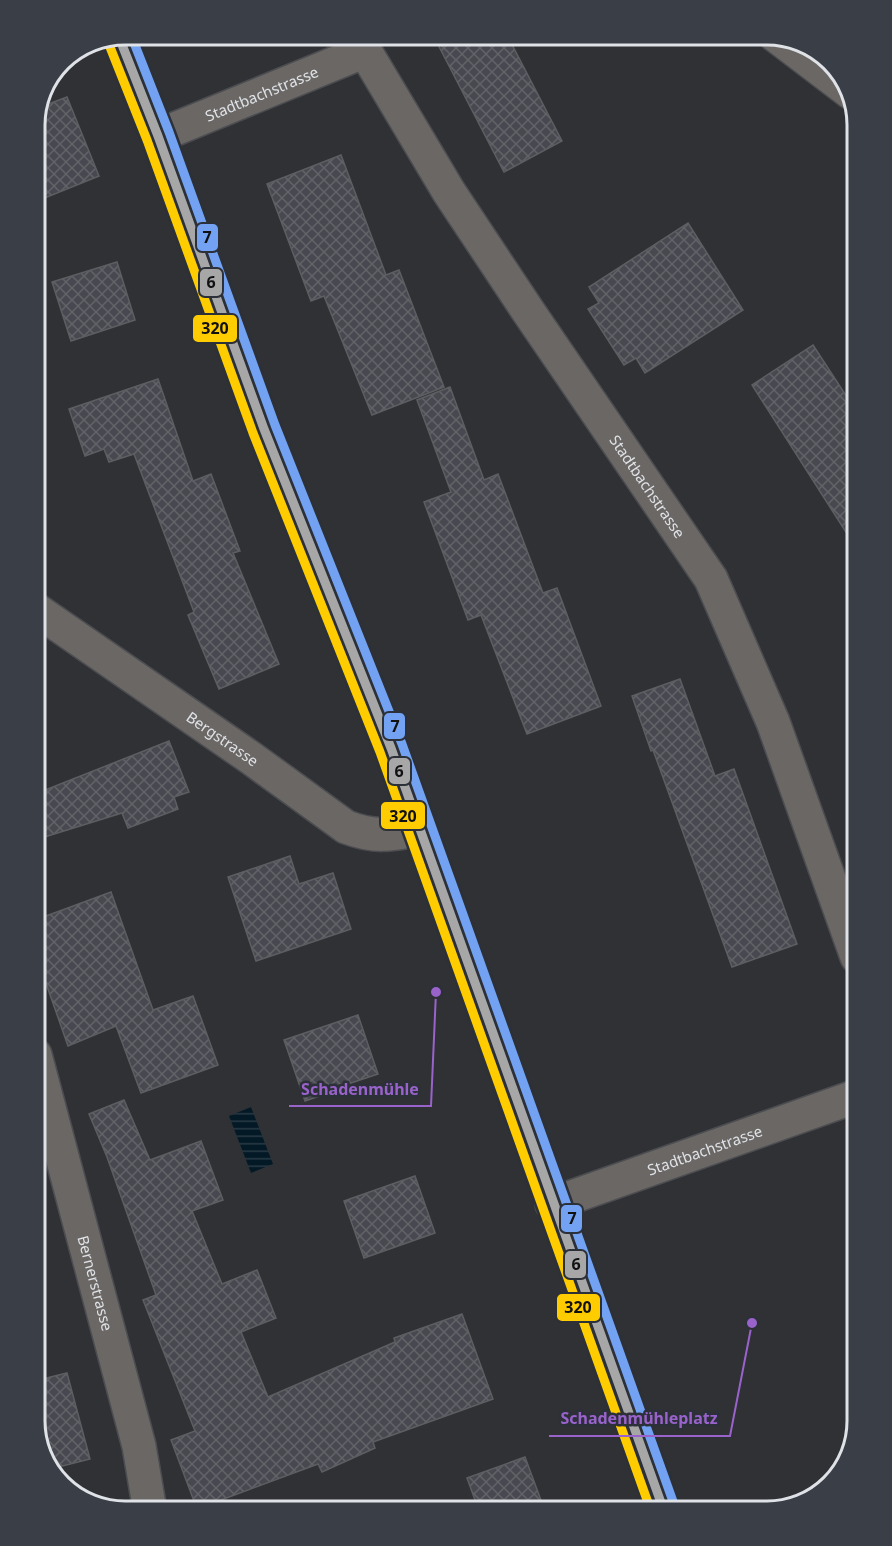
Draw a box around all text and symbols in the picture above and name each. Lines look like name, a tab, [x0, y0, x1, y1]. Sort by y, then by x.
street label: Stadtbachstrasse	[202, 61, 321, 126]
line badge: 7	[196, 223, 219, 252]
text: 7	[202, 226, 212, 248]
line badge: 6	[199, 268, 223, 297]
text: 6	[206, 271, 216, 293]
line badge: 320	[192, 314, 238, 343]
text: 320	[201, 317, 229, 339]
street label: Stadtbachstrasse	[605, 431, 690, 542]
street label: Bergstrasse	[183, 707, 263, 770]
line badge: 7	[383, 712, 406, 740]
text: 7	[390, 715, 400, 737]
line badge: 6	[388, 757, 411, 785]
text: 6	[394, 760, 404, 782]
line badge: 320	[380, 801, 426, 830]
text: 320	[389, 805, 417, 827]
callout: Schadenmühle	[289, 1072, 431, 1106]
text: Schadenmühle	[301, 1078, 419, 1100]
street label: Stadtbachstrasse	[644, 1120, 765, 1179]
line badge: 7	[560, 1204, 583, 1233]
text: 7	[567, 1207, 577, 1229]
street label: Bernerstrasse	[73, 1233, 118, 1333]
line badge: 6	[564, 1250, 587, 1279]
text: 6	[571, 1253, 581, 1275]
line badge: 320	[556, 1293, 601, 1322]
text: 320	[564, 1296, 592, 1318]
callout: Schadenmühleplatz	[549, 1402, 730, 1436]
text: Schadenmühleplatz	[560, 1407, 718, 1429]

